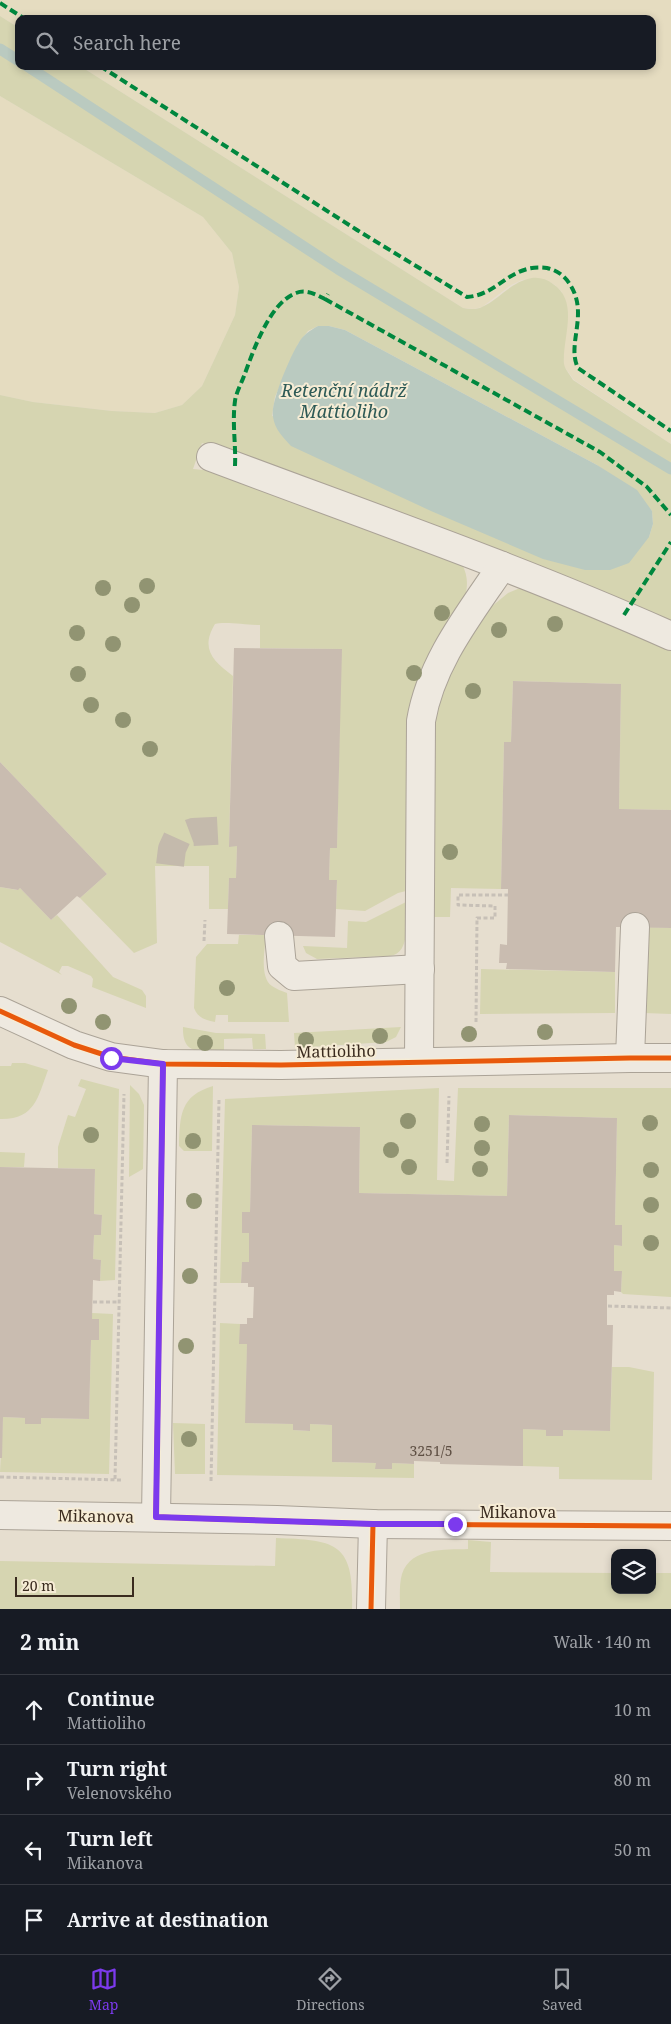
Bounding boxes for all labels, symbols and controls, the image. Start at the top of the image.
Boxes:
search box [15,15,656,70]
icon: search [33,29,61,57]
text: Search here [73,30,181,56]
water label: Retenční nádrž Mattioliho [280,378,409,423]
street label: Mattioliho [296,1039,376,1063]
route start [100,1047,123,1070]
house number: 3251/5 [409,1441,453,1460]
street label: Mikanova [480,1501,556,1523]
street label: Mikanova [58,1504,134,1528]
route end [444,1513,467,1536]
map controls [611,1549,656,1594]
button: layers [611,1549,656,1594]
scale bar [15,1574,134,1597]
text: 20 m [22,1576,55,1595]
text: 2 min [20,1628,79,1656]
text: Walk · 140 m [554,1631,651,1653]
text: Continue [67,1686,155,1712]
icon: ahead [20,1696,48,1724]
text: 10 m [614,1699,651,1721]
text: Mattioliho [67,1712,146,1734]
text: Turn right [67,1756,167,1782]
icon: right [20,1766,48,1794]
text: 80 m [614,1769,651,1791]
text: Velenovského [67,1782,172,1804]
text: Turn left [67,1826,153,1852]
icon: left [20,1836,48,1864]
text: 50 m [614,1839,651,1861]
text: Mikanova [67,1852,143,1874]
icon: arrive [20,1906,48,1934]
text: Arrive at destination [67,1907,269,1933]
tab: Map [89,1965,118,2014]
tab: Directions [296,1965,365,2014]
tab: Saved [542,1965,582,2014]

